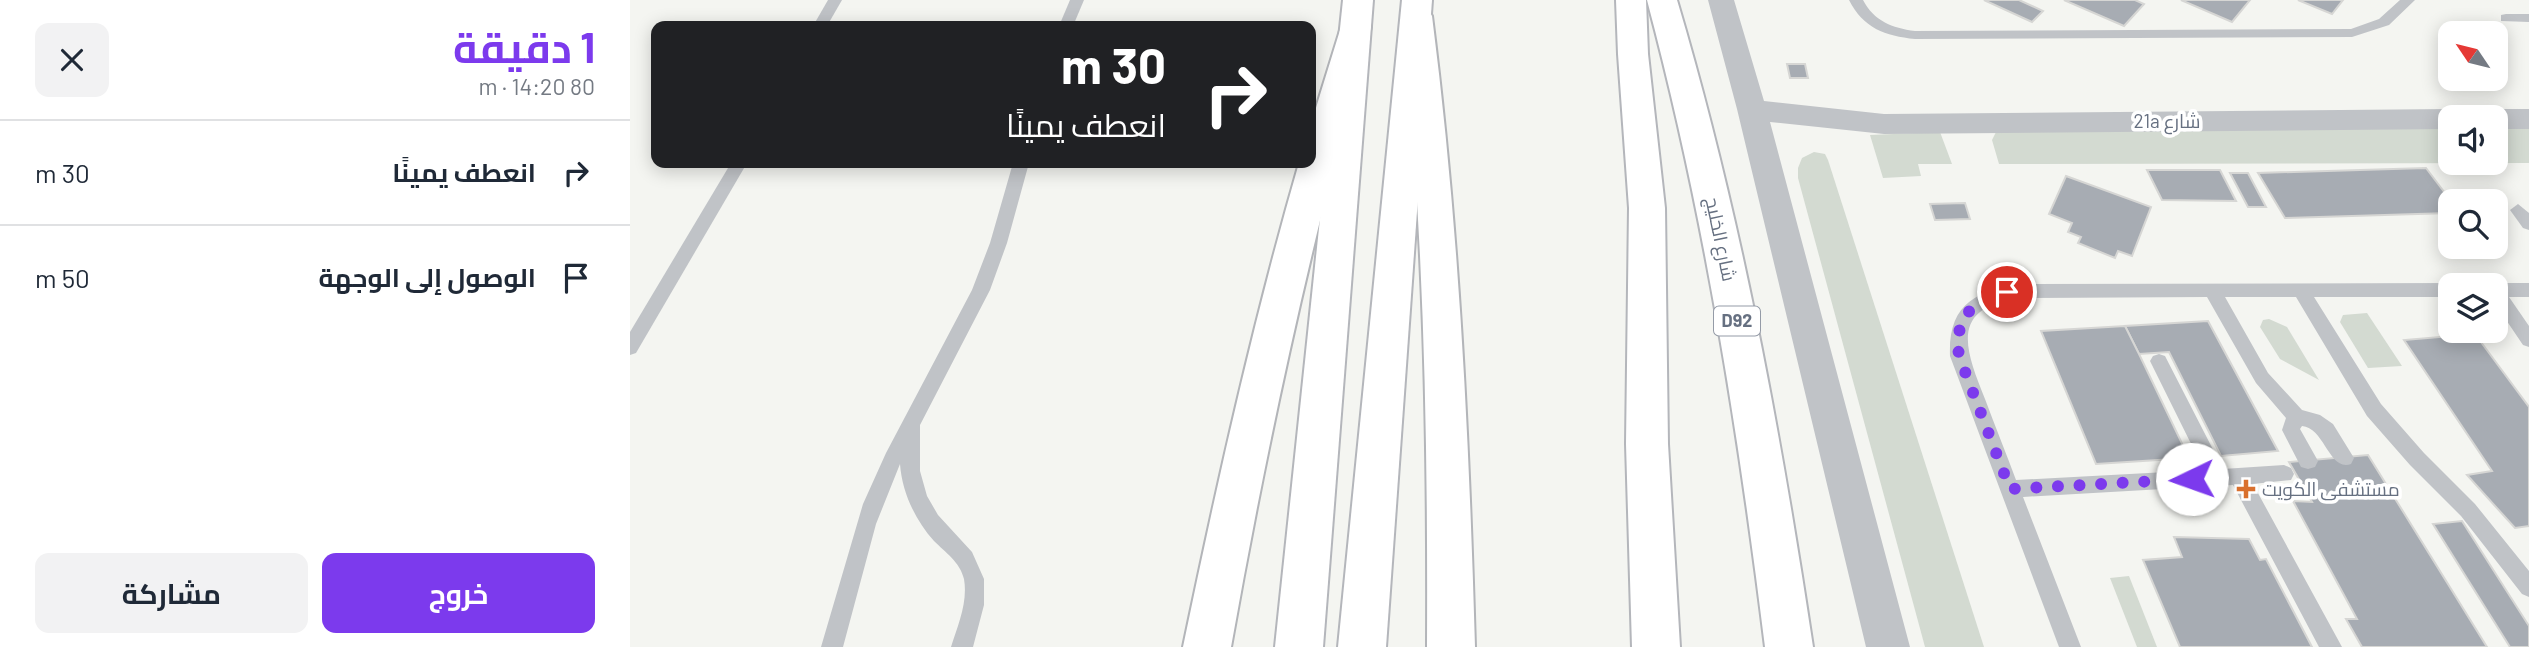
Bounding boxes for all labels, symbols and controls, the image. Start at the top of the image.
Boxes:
text: 1 دقيقة [453,21,595,71]
north arrow [2438,21,2508,91]
map controls [2438,21,2508,343]
button: close [35,23,109,97]
text: 30 m [1061,35,1166,94]
icon: right [1190,49,1281,140]
text: 80 m · 14:20 [479,72,595,100]
text: انعطف يمينًا [1006,105,1166,143]
button: sound [2438,105,2508,175]
street label: 21a شارع [2134,109,2200,135]
icon: right [557,154,595,192]
text: انعطف يمينًا [392,156,536,187]
text: 30 m [35,157,90,188]
button: search [2438,189,2508,259]
street label: شارع الخليج [1698,195,1742,284]
icon: arrive [557,259,595,297]
text: الوصول إلى الوجهة [318,261,536,292]
text: 50 m [35,262,90,293]
pin [1977,262,2037,322]
icon: arrive [1988,273,2026,311]
button: layers [2438,273,2508,343]
road number: D92 [1714,306,1760,335]
position arrow [2155,442,2229,516]
place label: مستشفى الكويت [2262,477,2400,501]
marker: مستشفى الكويت [2236,479,2256,499]
button: مشاركة [35,553,308,633]
button: خروج [322,553,595,633]

